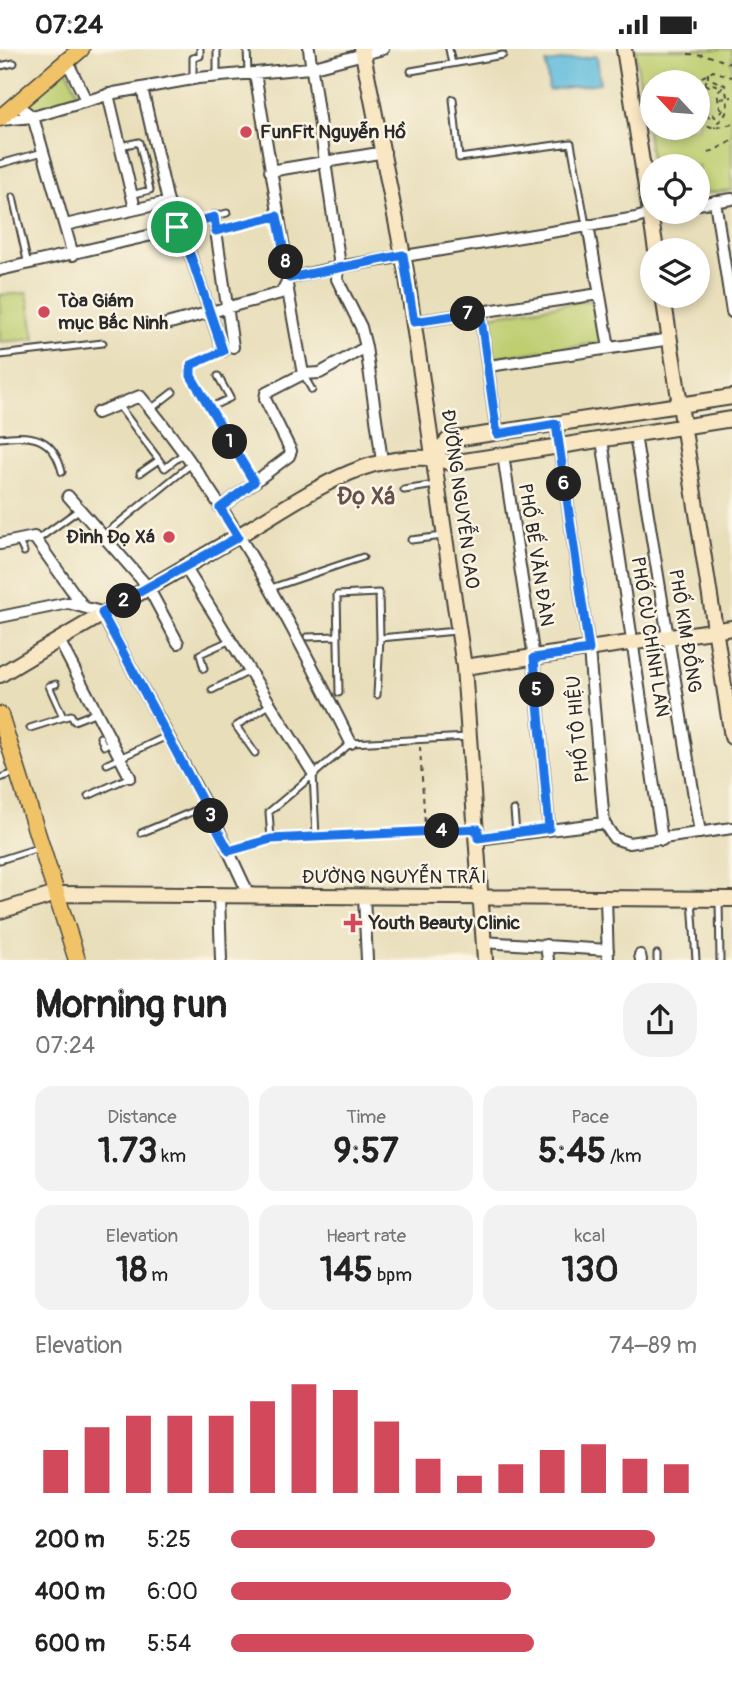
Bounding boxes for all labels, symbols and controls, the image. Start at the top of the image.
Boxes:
text: 07:24 [35,9,103,41]
north arrow [640,70,710,140]
map controls [640,70,710,308]
place label: FunFit Nguyễn Hồ [260,120,406,144]
marker: FunFit Nguyễn Hồ [238,124,254,140]
button: locate [640,154,710,224]
pin [147,197,207,257]
icon: arrive [158,208,196,246]
button: layers [640,238,710,308]
pin: 8 [268,245,304,279]
text: 8 [281,249,290,273]
place label: Tòa Giám mục Bắc Ninh [57,289,168,335]
pin: 7 [450,296,486,331]
text: 7 [462,301,473,325]
marker: Tòa Giám mục Bắc Ninh [36,304,52,320]
street label: ĐƯỜNG NGUYỄN CAO [436,407,486,590]
pin: 1 [212,425,247,459]
text: 1 [226,429,233,453]
pin: 6 [546,467,582,501]
text: 6 [558,471,569,495]
street label: PHỐ BẾ VĂN ĐÀN [513,481,561,628]
district label: Đọ Xá [337,482,395,511]
place label: Đình Đọ Xá [66,525,155,549]
marker: Đình Đọ Xá [161,529,177,545]
street label: PHỐ CÙ CHÍNH LAN [625,555,677,719]
street label: PHỐ KIM ĐỒNG [663,567,709,695]
pin: 2 [106,583,142,619]
text: 2 [118,588,129,612]
pin: 5 [520,673,554,707]
street label: PHỐ TÔ HIỆU [559,674,595,784]
text: 5 [531,677,542,701]
pin: 3 [194,799,228,833]
text: 3 [205,803,216,827]
pin: 4 [424,813,460,849]
text: 4 [436,818,447,842]
street label: ĐƯỜNG NGUYỄN TRÃI [302,863,486,889]
place label: Youth Beauty Clinic [368,911,520,935]
marker: Youth Beauty Clinic [343,913,363,933]
text: Morning run [35,981,227,1029]
button: share [623,983,697,1057]
text: 07:24 [35,1031,95,1060]
text: Distance [107,1105,177,1129]
text: Time [346,1105,386,1129]
text: Pace [571,1105,609,1129]
text: 1.73 [98,1129,157,1173]
text: 9:57 [334,1129,398,1173]
text: 5:45 [538,1129,606,1173]
text: km [157,1144,186,1168]
text: /km [606,1144,642,1168]
text: Elevation [106,1224,178,1248]
text: Heart rate [326,1224,406,1248]
text: kcal [575,1224,605,1248]
text: 18 [116,1248,147,1292]
text: 145 [320,1248,373,1292]
text: 130 [561,1248,619,1292]
text: m [147,1263,168,1287]
text: bpm [373,1263,412,1287]
text: Elevation [35,1331,123,1360]
text: 74–89 m [609,1331,697,1360]
text: 200 m [35,1525,105,1554]
text: 5:25 [147,1525,191,1554]
text: 400 m [35,1577,105,1606]
text: 6:00 [147,1577,198,1606]
text: 600 m [35,1629,105,1658]
text: 5:54 [147,1629,191,1658]

